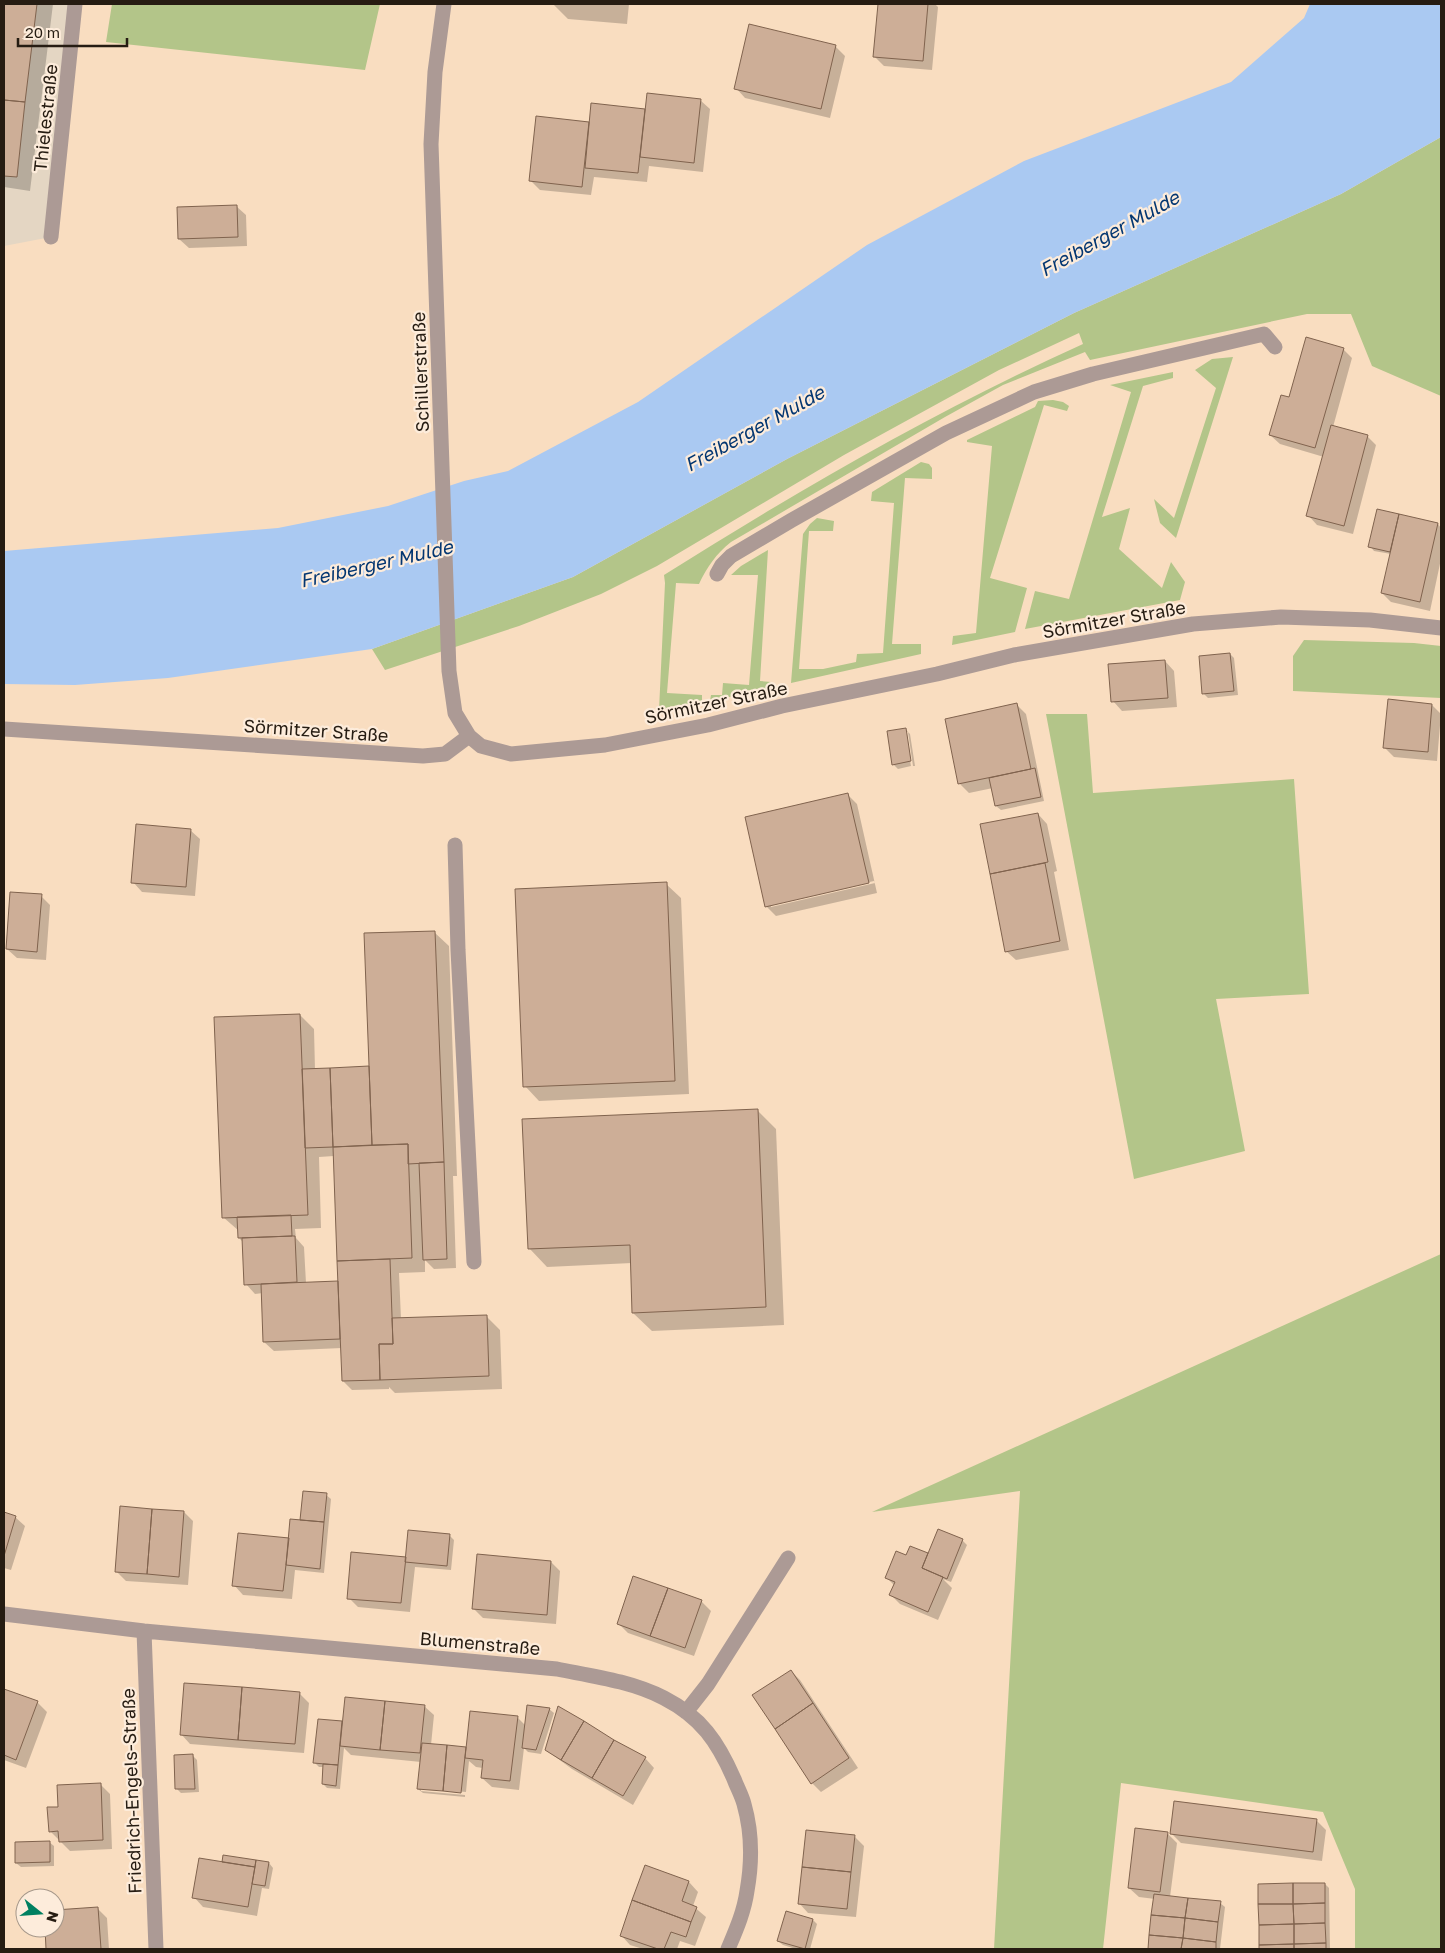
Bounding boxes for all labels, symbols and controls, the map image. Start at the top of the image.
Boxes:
scale bar [18,15,126,47]
text: 20 m [25,23,60,41]
street label: Thielestraße [28,63,62,173]
water label: Freiberger Mulde [1035,184,1184,281]
street label: Schillerstraße [407,311,433,433]
water label: Freiberger Mulde [680,379,829,476]
water label: Freiberger Mulde [297,534,456,592]
street label: Sörmitzer Straße [1041,596,1187,642]
street label: Sörmitzer Straße [643,676,789,728]
street label: Sörmitzer Straße [243,714,389,746]
street label: Blumenstraße [419,1627,541,1659]
street label: Friedrich-Engels-Straße [116,1688,146,1894]
north arrow [15,1888,65,1938]
text: N [43,1909,63,1925]

